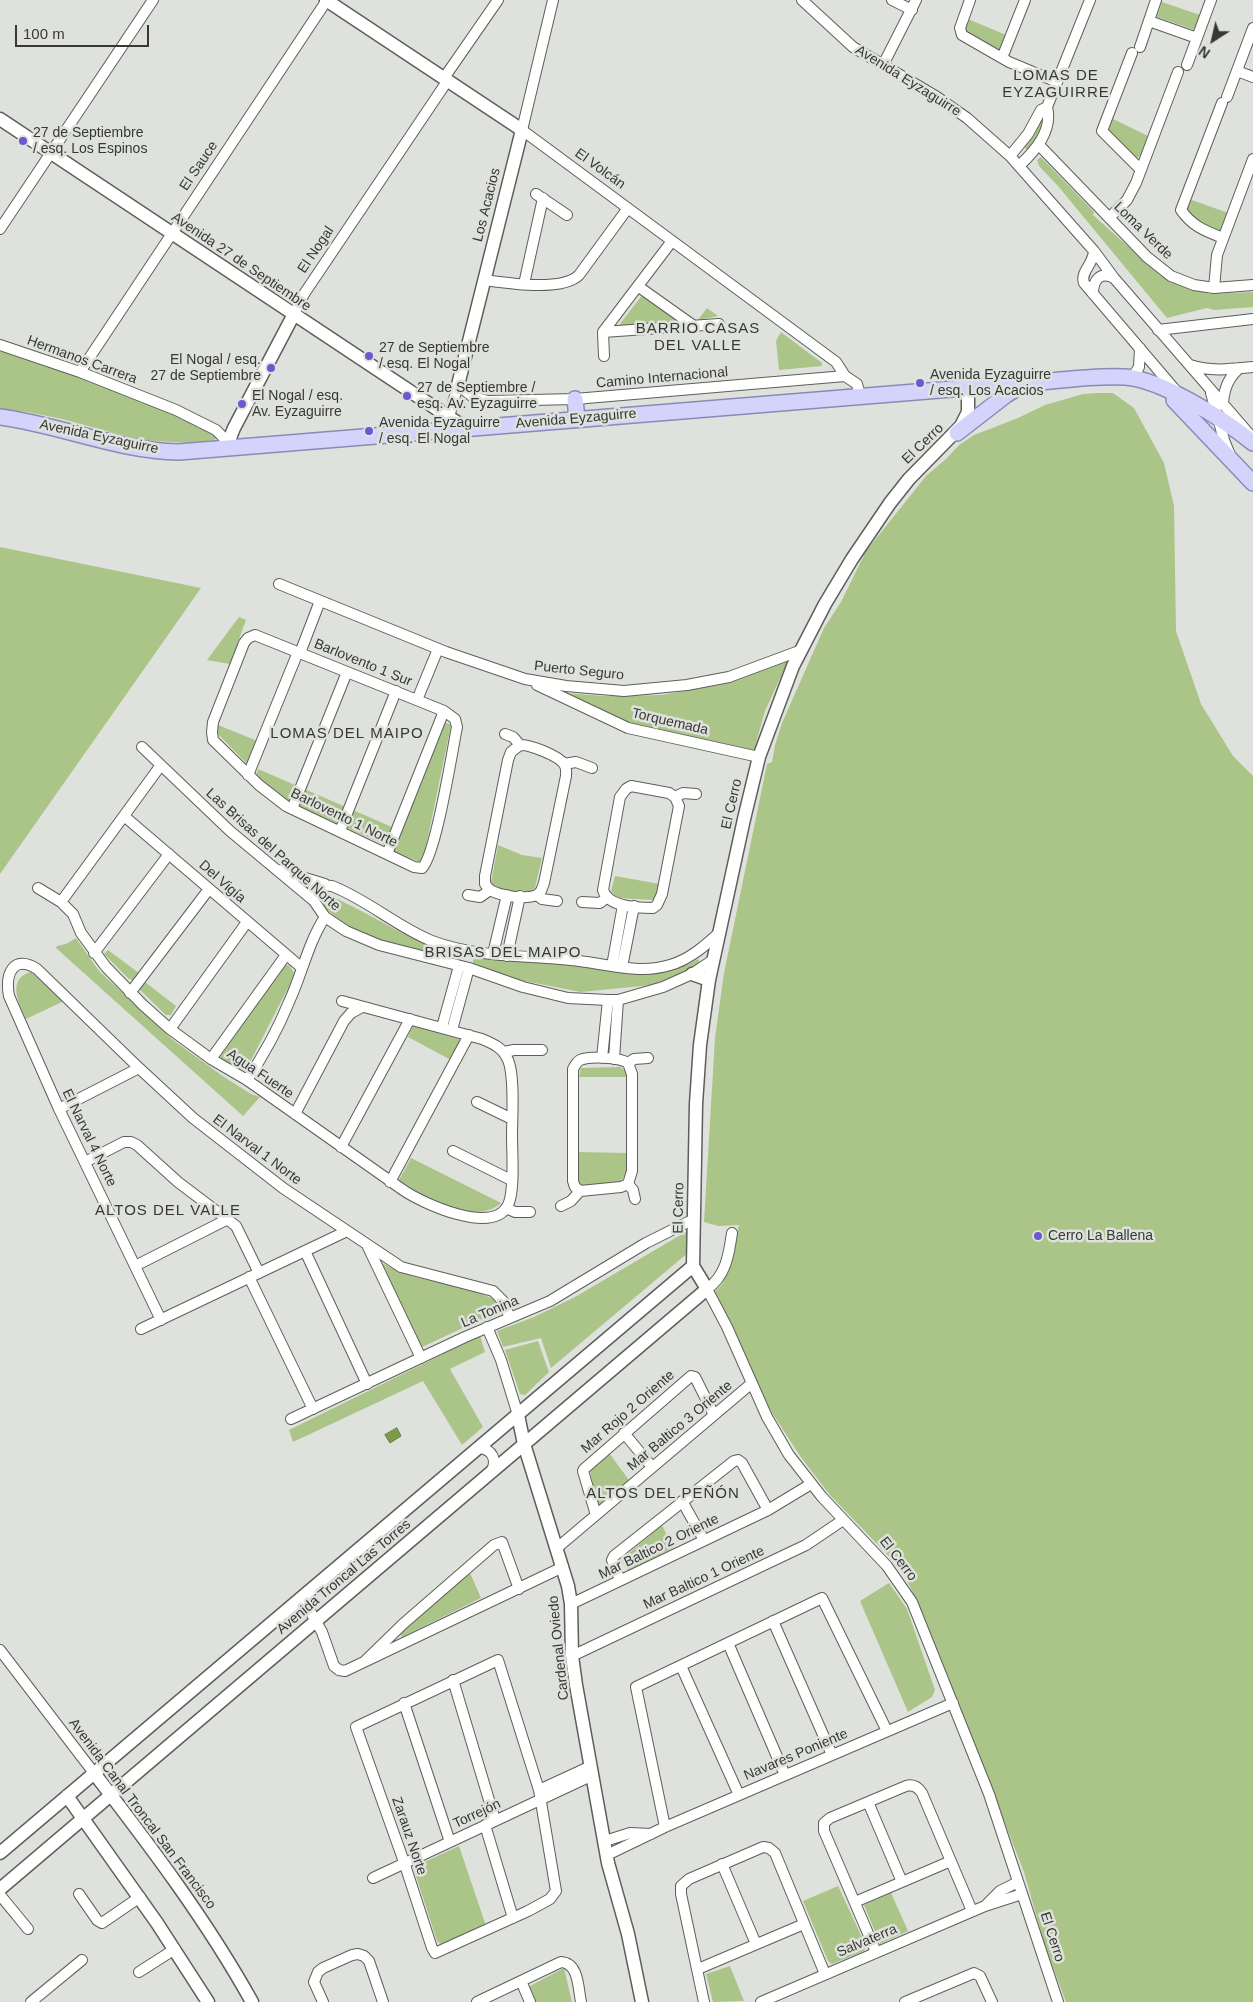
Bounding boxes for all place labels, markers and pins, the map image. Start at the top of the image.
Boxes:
place label: 27 de Septiembre / esq. Los Espinos [33,125,147,158]
marker: 27 de Septiembre / esq. Los Espinos [17,135,29,147]
place label: 27 de Septiembre / esq. El Nogal [379,340,490,372]
marker: 27 de Septiembre / esq. El Nogal [363,350,375,362]
place label: El Nogal / esq. 27 de Septiembre [150,352,261,384]
marker: El Nogal / esq. 27 de Septiembre [265,362,277,374]
place label: Avenida Eyzaguirre / esq. Los Acacios [930,367,1051,400]
marker: Avenida Eyzaguirre / esq. Los Acacios [914,377,926,389]
place label: 27 de Septiembre / esq. Av. Eyzaguirre [417,380,537,412]
place label: El Nogal / esq. Av. Eyzaguirre [252,388,343,421]
marker: 27 de Septiembre / esq. Av. Eyzaguirre [401,390,413,402]
marker: El Nogal / esq. Av. Eyzaguirre [236,398,248,410]
place label: Avenida Eyzaguirre / esq. El Nogal [379,415,500,448]
marker: Avenida Eyzaguirre / esq. El Nogal [363,425,375,437]
place label: Cerro La Ballena [1048,1228,1153,1244]
marker: Cerro La Ballena [1032,1230,1044,1242]

